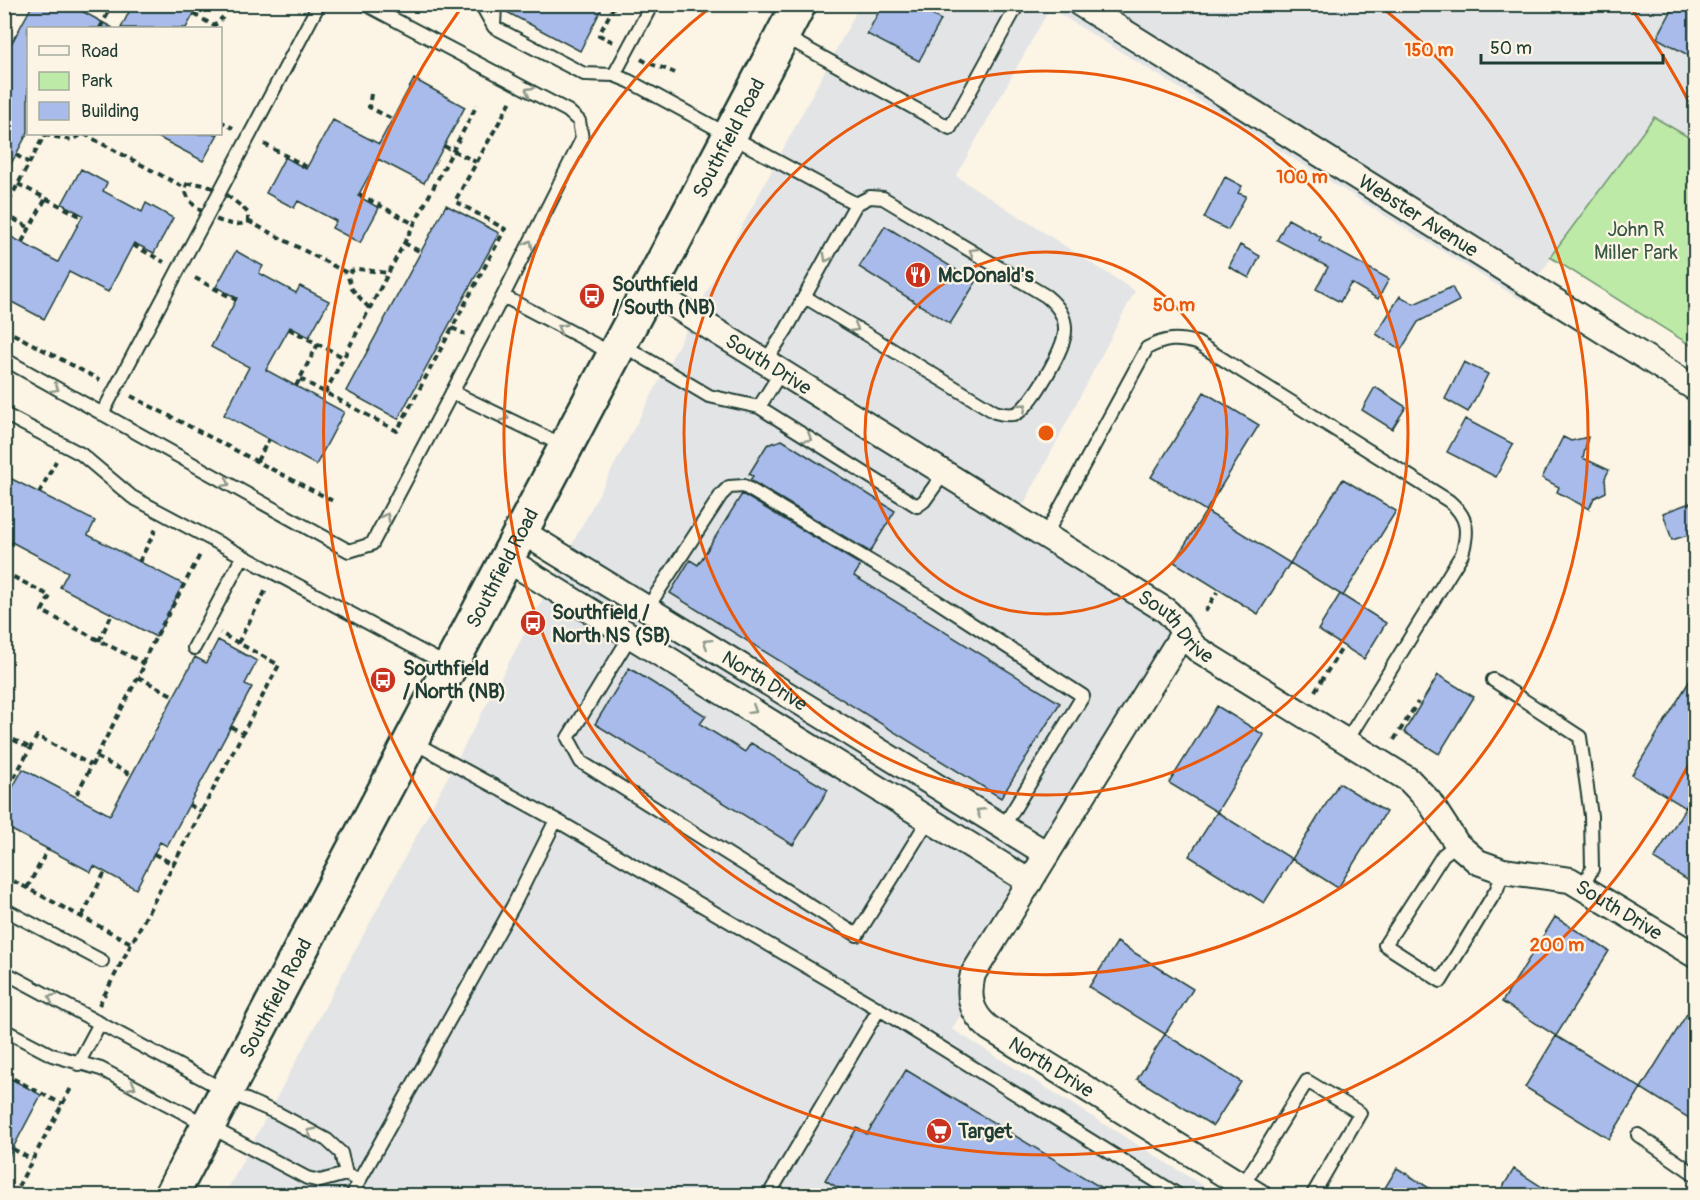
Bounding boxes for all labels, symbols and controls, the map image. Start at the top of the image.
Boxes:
legend [27,27,222,135]
scale bar [1481,27,1662,65]
text: 50 m [1490,37,1532,60]
text: 150 m [1405,39,1454,62]
text: Road [81,40,118,63]
text: Park [81,70,113,93]
street label: Southfield Road [687,74,771,202]
one-way arrow [524,87,535,98]
text: Building [81,100,139,123]
text: 100 m [1276,166,1328,189]
street label: Webster Avenue [1354,169,1483,263]
park label: John R Miller Park [1594,217,1679,265]
one-way arrow [522,240,533,251]
one-way arrow [969,247,979,259]
one-way arrow [823,252,834,262]
restaurant icon: McDonald's [903,260,933,290]
place label: McDonald's [938,263,1034,288]
place label: Southfield / South (NB) [612,272,716,320]
bus stop icon: Southfield / South (NB) [577,281,607,311]
text: 50 m [1153,294,1195,317]
one-way arrow [849,320,859,332]
one-way arrow [556,324,567,336]
street label: South Drive [721,328,816,401]
one-way arrow [49,381,60,392]
one-way arrow [1016,403,1026,414]
one-way arrow [498,409,509,421]
centre of rings [1036,423,1056,443]
one-way arrow [802,430,812,442]
one-way arrow [220,476,230,487]
street label: Southfield Road [461,504,544,632]
one-way arrow [379,513,390,524]
street label: South Drive [1133,584,1218,669]
place label: Southfield / North NS (SB) [552,600,671,648]
bus stop icon: Southfield / North NS (SB) [518,608,548,638]
one-way arrow [703,639,713,651]
street label: North Drive [717,645,812,717]
place label: Southfield / North (NB) [403,656,506,704]
bus stop icon: Southfield / North (NB) [368,665,398,695]
one-way arrow [747,703,757,715]
one-way arrow [976,808,986,820]
street label: South Drive [1571,874,1667,946]
street label: Southfield Road [234,934,318,1062]
text: 200 m [1530,934,1584,957]
one-way arrow [48,994,58,1005]
street label: North Drive [1004,1031,1099,1103]
one-way arrow [126,1078,137,1090]
supermarket icon: Target [924,1116,954,1146]
place label: Target [957,1119,1013,1144]
one-way arrow [307,1128,317,1139]

